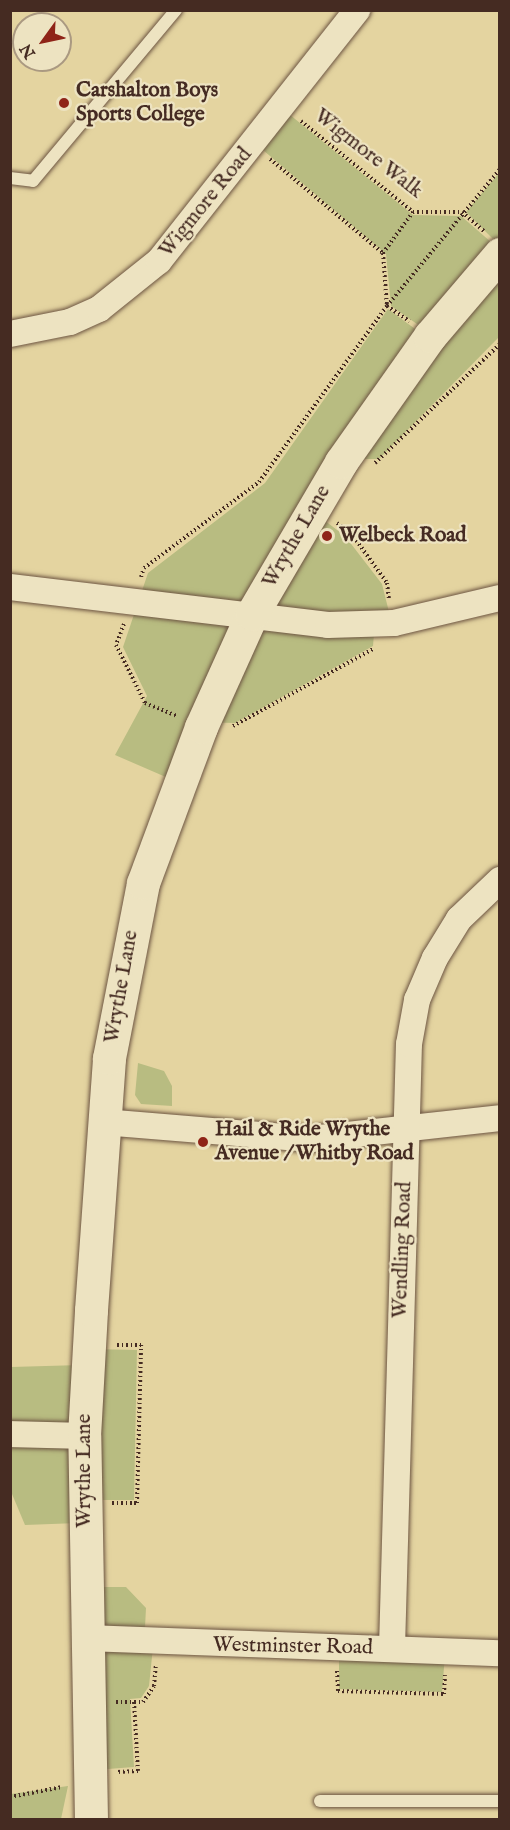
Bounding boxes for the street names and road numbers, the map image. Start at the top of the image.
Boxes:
street label: Wigmore Walk [309,104,427,204]
street label: Wigmore Road [154,143,258,263]
street label: Wrythe Lane [258,481,336,593]
street label: Wrythe Lane [100,929,144,1045]
street label: Wendling Road [388,1181,418,1319]
street label: Wrythe Lane [72,1414,98,1528]
street label: Westminster Road [213,1633,373,1661]

